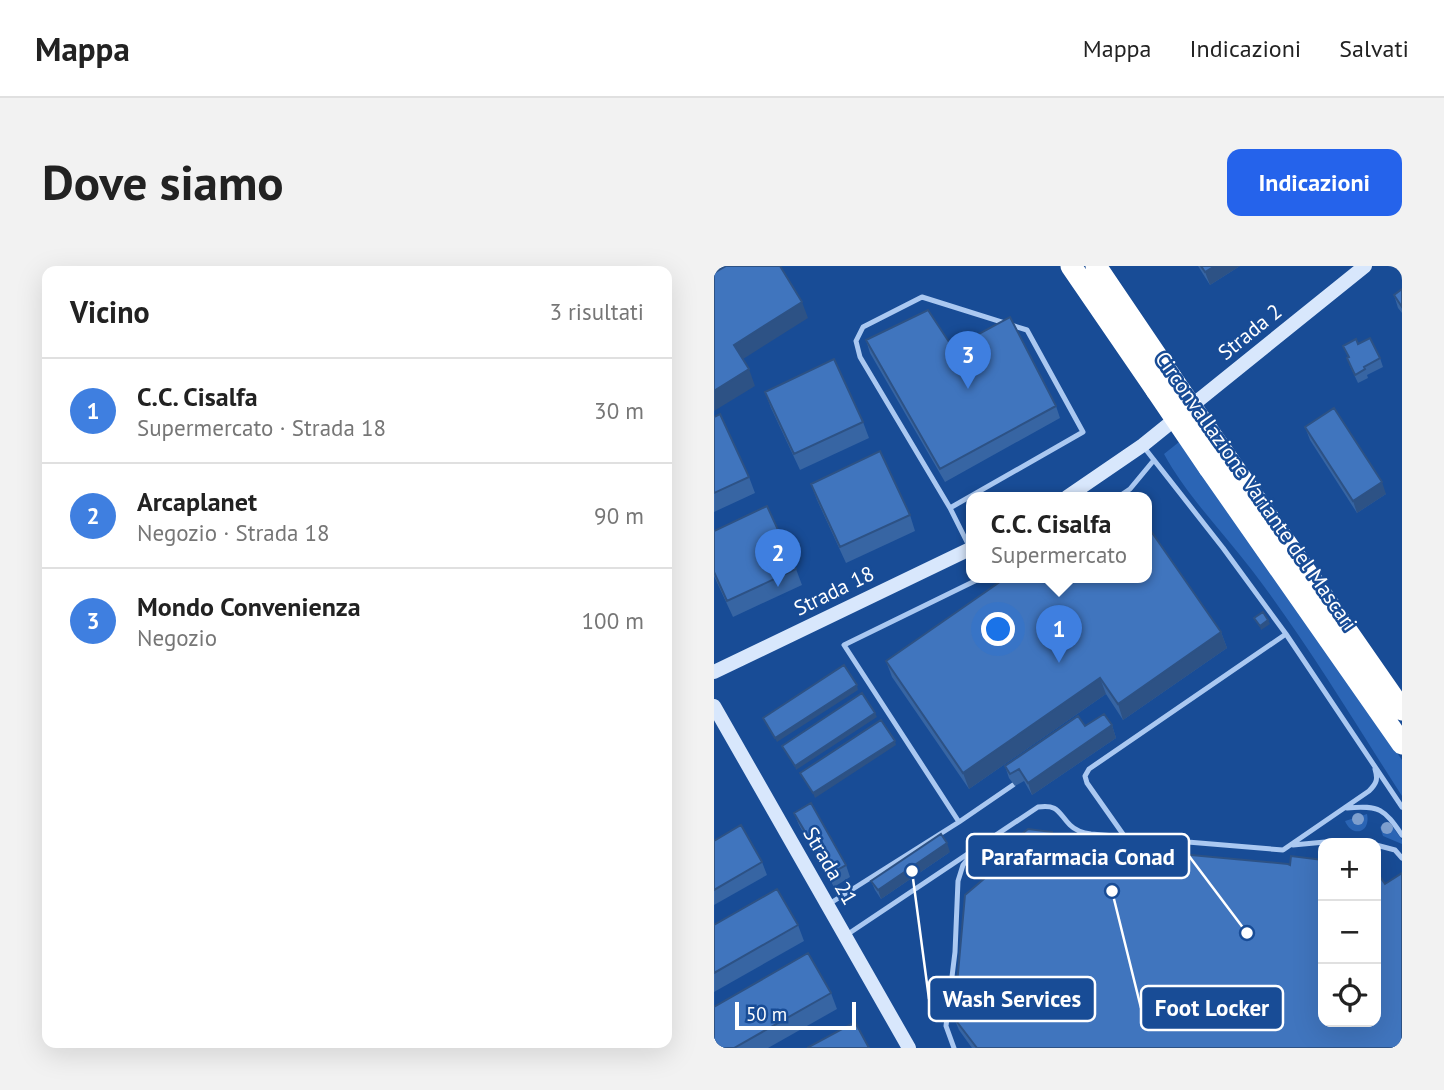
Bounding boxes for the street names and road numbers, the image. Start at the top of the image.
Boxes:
street label: Strada 2 [1212,298,1287,366]
street label: Circonvallazione Variante del Mascari [1149,346,1363,635]
street label: Strada 18 [789,560,878,622]
street label: Strada 21 [797,822,864,910]

